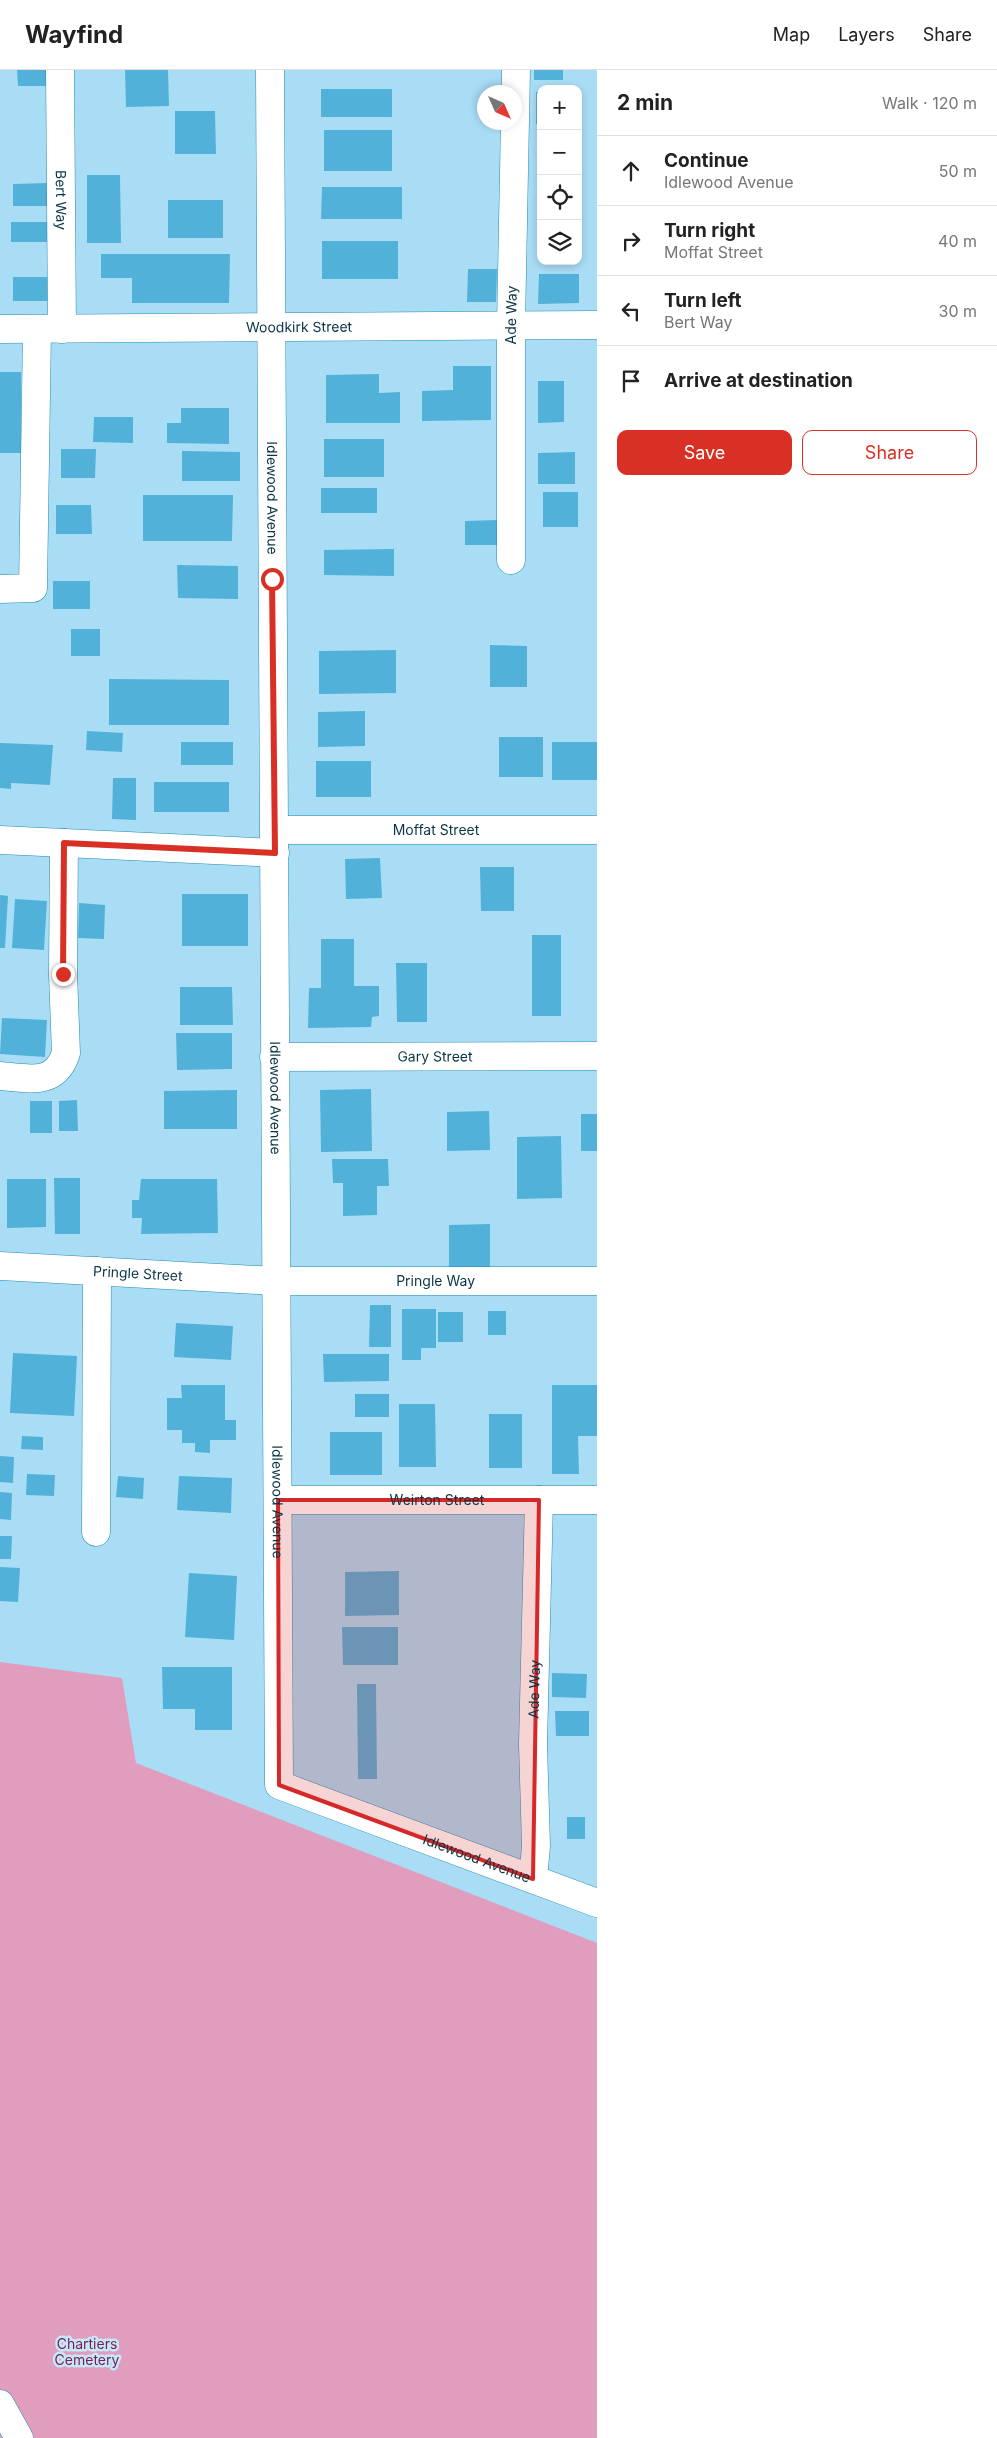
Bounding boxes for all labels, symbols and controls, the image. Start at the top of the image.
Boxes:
text: Wayfind [25,20,123,49]
text: Map [773,24,810,45]
text: Layers [838,24,895,45]
text: Share [923,24,972,45]
north arrow [477,85,522,130]
map controls [537,85,582,265]
button: + [537,85,582,130]
text: 2 min [617,90,673,115]
text: Walk · 120 m [882,93,977,113]
button: − [537,130,582,175]
text: Continue [664,149,749,172]
icon: ahead [617,157,645,185]
text: 50 m [939,161,977,181]
street label: Bert Way [53,170,70,230]
text: Idlewood Avenue [664,172,794,192]
button: locate [537,175,582,220]
text: Turn right [664,219,755,242]
button: layers [537,220,582,265]
icon: right [617,227,645,255]
text: 40 m [938,231,977,251]
text: Moffat Street [664,242,763,262]
street label: Ade Way [502,285,520,344]
text: Turn left [664,289,742,312]
icon: left [617,297,645,325]
text: 30 m [939,301,977,321]
text: Bert Way [664,312,733,332]
street label: Woodkirk Street [246,318,353,335]
icon: arrive [617,367,645,395]
text: Arrive at destination [664,369,853,392]
button: Save [617,430,792,475]
button: Share [802,430,977,475]
street label: Idlewood Avenue [264,441,282,555]
route start [261,568,284,591]
street label: Moffat Street [393,821,480,838]
route end [52,963,75,986]
street label: Idlewood Avenue [267,1041,285,1155]
street label: Gary Street [397,1047,473,1065]
street label: Pringle Street [93,1262,184,1284]
street label: Pringle Way [396,1272,475,1289]
street label: Idlewood Avenue [269,1445,287,1559]
street label: Weirton Street [390,1491,485,1508]
street label: Ade Way [525,1659,543,1719]
street label: Idlewood Avenue [421,1830,533,1886]
park label: Chartiers Cemetery [55,2335,120,2368]

